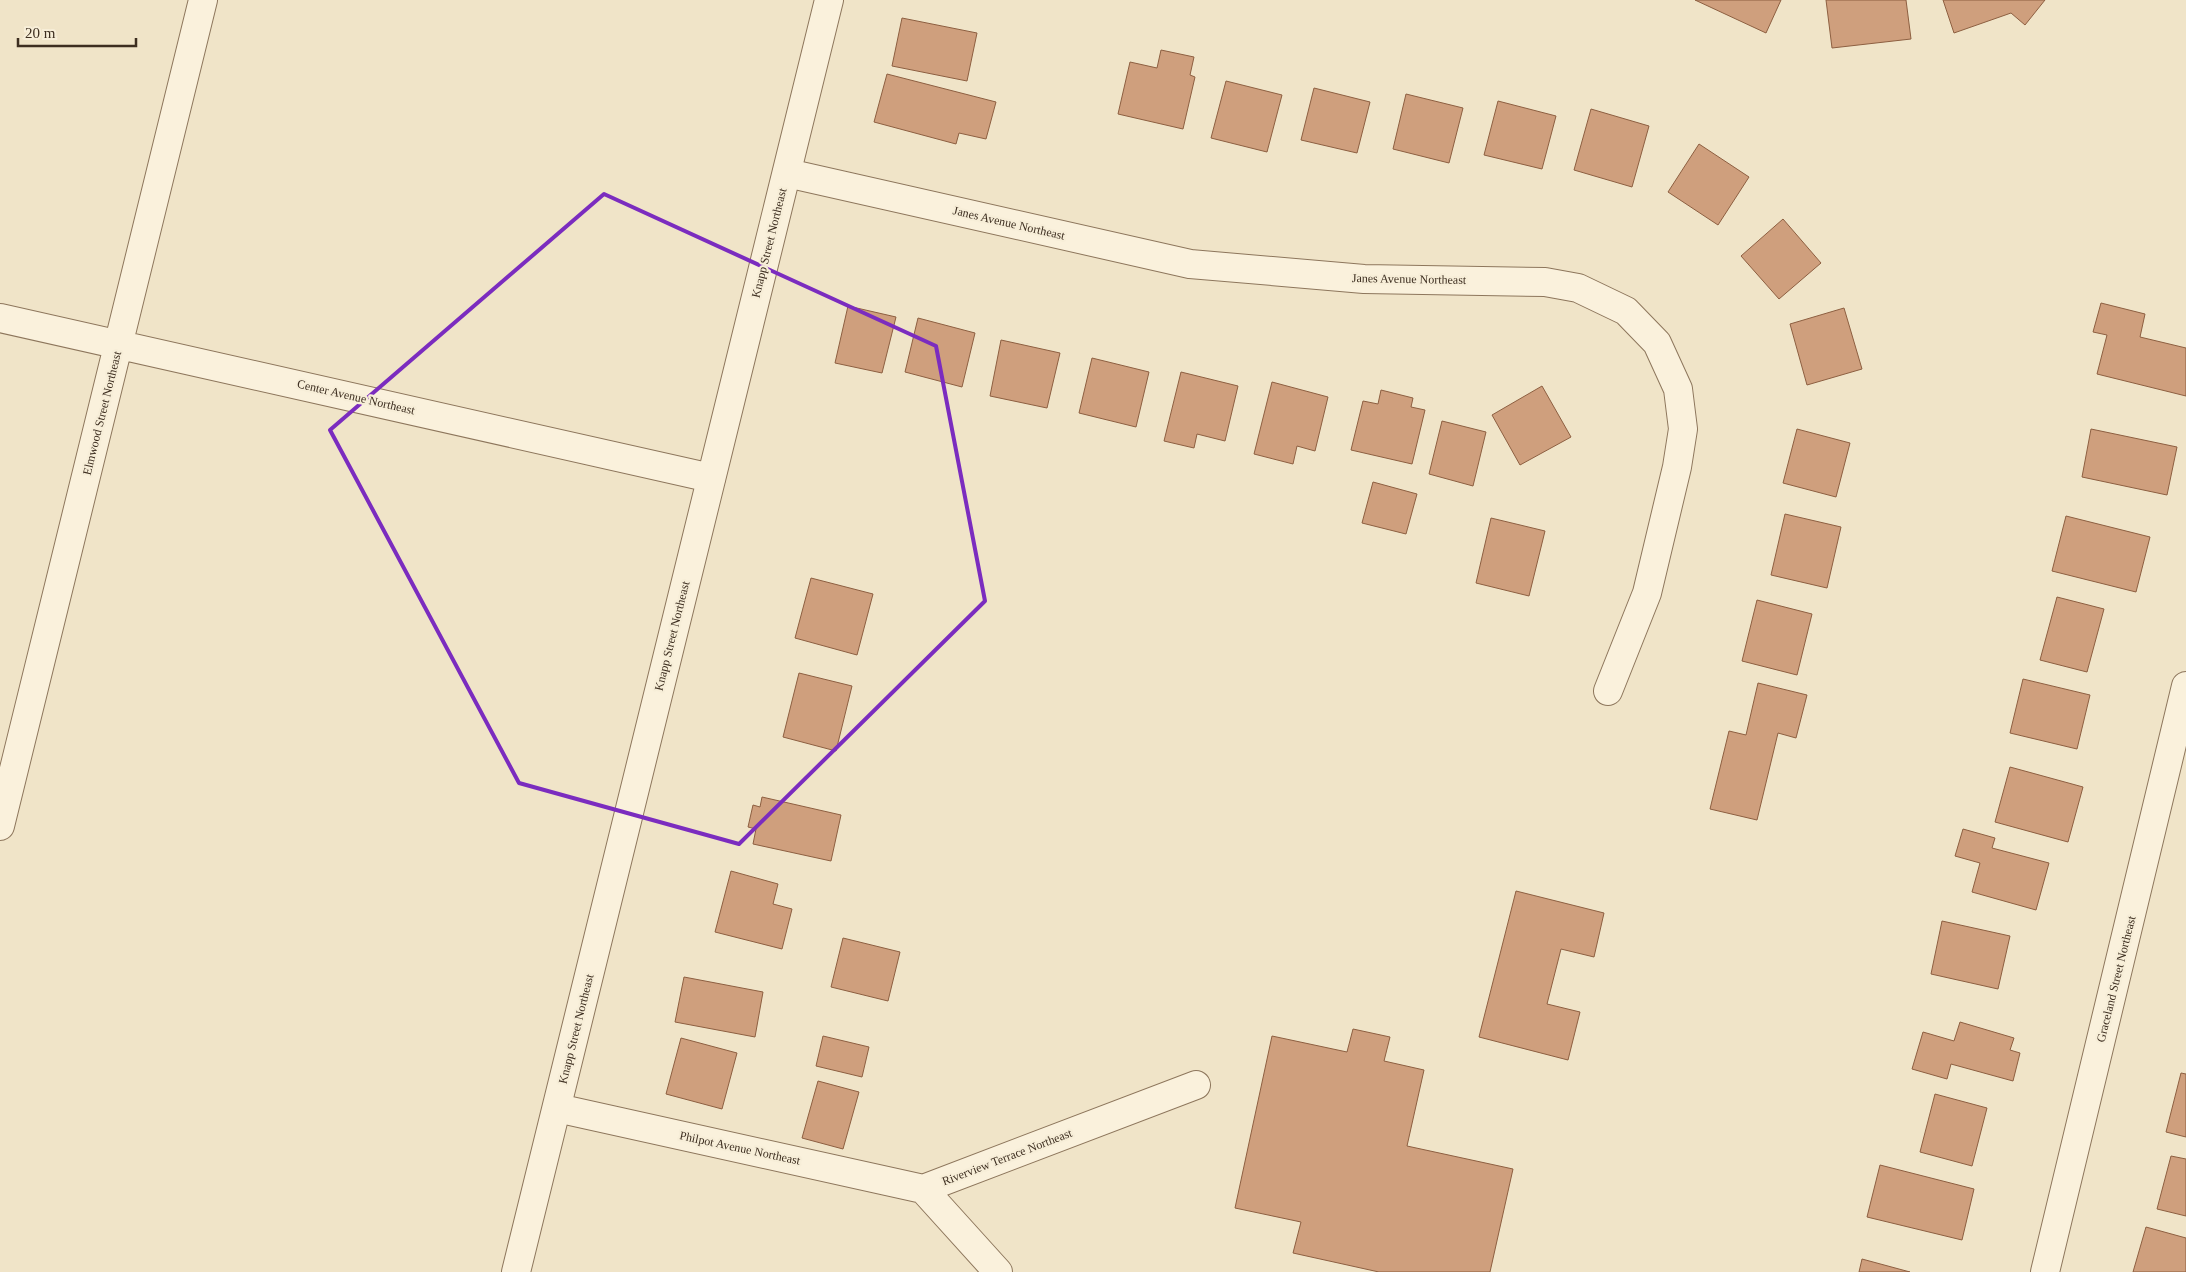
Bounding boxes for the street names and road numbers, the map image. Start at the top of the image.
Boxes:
street label: Knapp Street Northeast [749,186,790,299]
street label: Janes Avenue Northeast [952,203,1067,243]
street label: Janes Avenue Northeast [1352,271,1467,287]
street label: Elmwood Street Northeast [80,349,124,476]
street label: Center Avenue Northeast [296,377,417,418]
street label: Knapp Street Northeast [652,579,693,692]
street label: Graceland Street Northeast [2093,914,2139,1044]
street label: Knapp Street Northeast [556,972,597,1085]
street label: Riverview Terrace Northeast [940,1125,1075,1188]
street label: Philpot Avenue Northeast [678,1128,802,1168]

